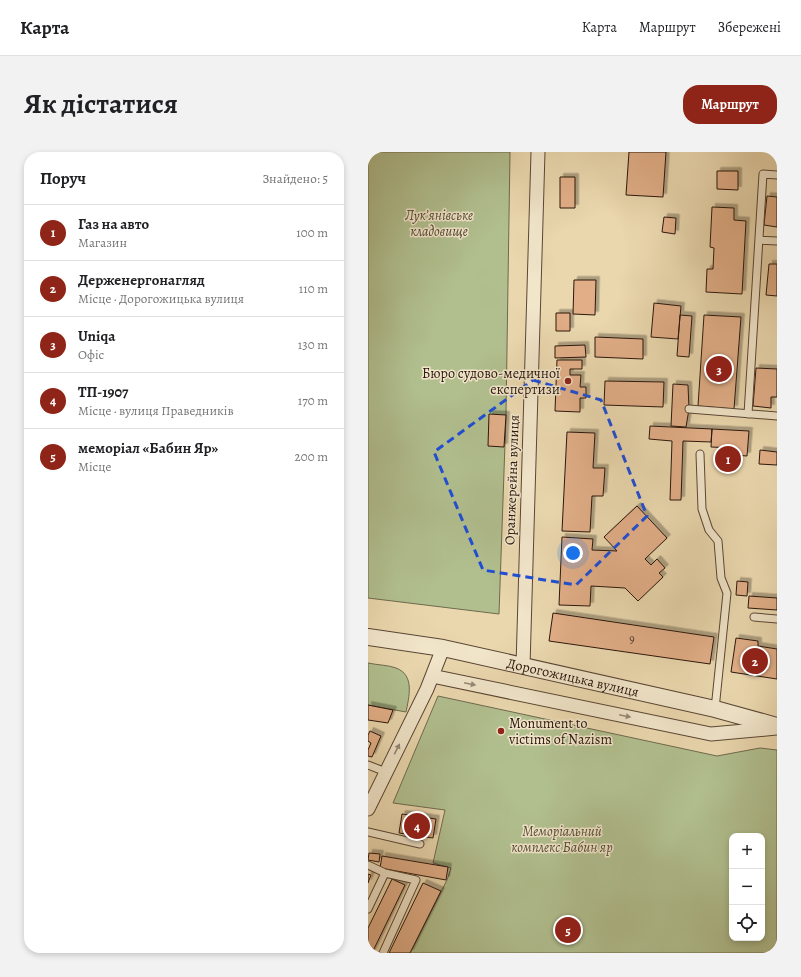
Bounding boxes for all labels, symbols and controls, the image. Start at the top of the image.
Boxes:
text: Карта [20,15,69,41]
text: Карта [582,18,617,37]
text: Маршрут [639,18,696,37]
text: Збережені [718,18,781,37]
text: Як дістатися [24,85,178,123]
button: Маршрут [683,85,777,124]
text: Поруч [40,167,86,190]
text: Знайдено: 5 [262,170,328,187]
park label: Лукʼянівське кладовище [404,206,473,241]
text: Газ на авто [78,214,149,234]
text: 1 [51,224,55,241]
text: 100 m [296,224,328,241]
text: Магазин [78,234,127,251]
text: Держенергонагляд [78,270,205,290]
text: 2 [50,280,56,297]
text: 110 m [299,280,328,297]
text: Місце · Дорогожицька вулиця [78,290,244,307]
text: Uniqa [78,326,115,346]
text: 3 [50,336,56,353]
text: 130 m [298,336,328,353]
text: Офіс [78,346,104,363]
pin: 3 [706,354,732,384]
place label: Бюро судово-медичної експертизи [422,364,560,399]
marker: Бюро судово-медичної експертизи [563,376,573,386]
text: ТП-1907 [78,382,129,402]
text: 4 [50,392,56,409]
text: 170 m [298,392,328,409]
text: Місце · вулиця Праведників [78,402,234,419]
street label: Оранжерейна вулиця [500,414,524,545]
text: меморіал «Бабин Яр» [78,438,218,458]
pin: 1 [715,444,741,474]
text: 5 [50,448,56,465]
text: 200 m [295,448,328,465]
text: Місце [78,458,111,475]
your location [563,543,583,563]
house number: 9 [629,631,635,647]
pin: 2 [742,646,768,676]
street label: Дорогожицька вулиця [505,653,641,701]
one-way arrow [464,682,476,688]
place label: Monument to victims of Nazism [508,714,612,749]
one-way arrow [618,714,631,720]
marker: Monument to victims of Nazism [496,726,506,736]
one-way arrow [394,743,400,755]
pin: 4 [404,811,430,841]
park label: Меморіальний комплекс Бабин яр [511,822,613,857]
map controls [729,833,765,941]
button: + [729,833,765,869]
button: − [729,869,765,905]
button: locate [729,905,765,941]
pin: 5 [555,915,581,945]

